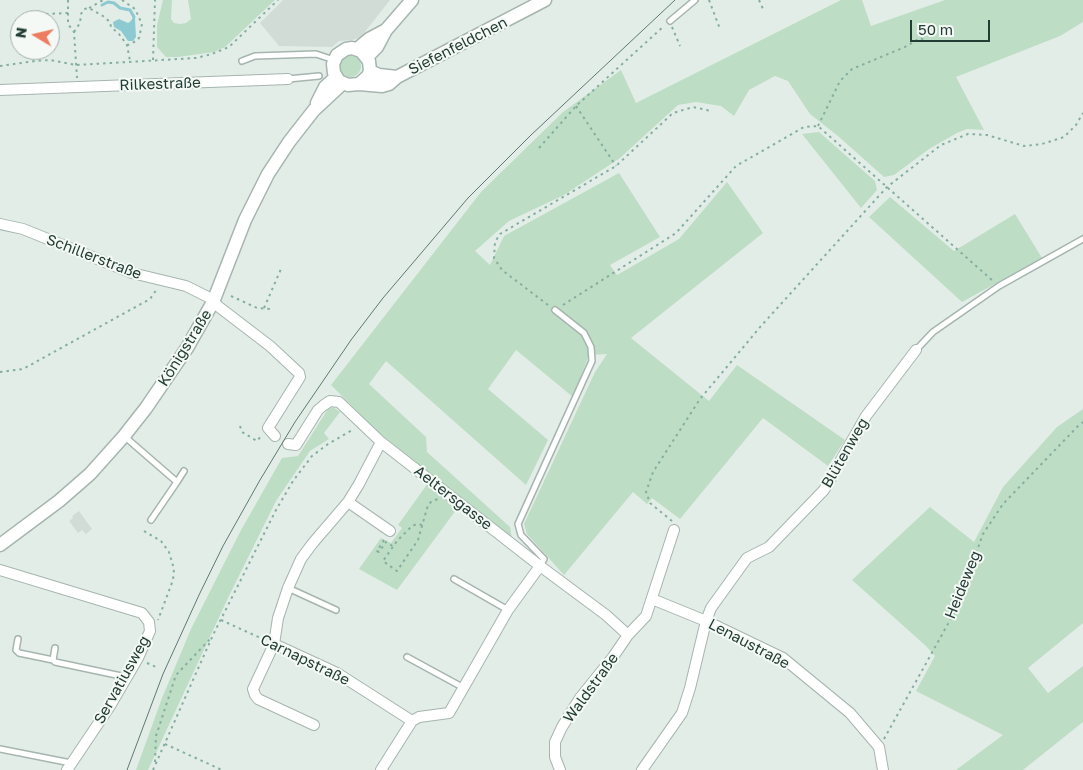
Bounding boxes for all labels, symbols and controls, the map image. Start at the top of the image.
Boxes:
north arrow [10,10,60,60]
scale bar [913,10,993,42]
street label: Siefenfeldchen [406,13,510,79]
text: 50 m [918,20,953,38]
text: N [11,26,30,39]
street label: Rilkestraße [119,74,201,94]
street label: Schillerstraße [44,231,144,283]
street label: Königstraße [154,306,216,390]
street label: Blütenweg [818,415,872,491]
street label: Aeltersgasse [410,462,496,534]
street label: Heideweg [941,548,985,622]
street label: Lenaustraße [705,615,793,673]
street label: Carnapstraße [257,631,353,689]
street label: Servatiusweg [90,633,154,727]
street label: Waldstraße [560,650,622,726]

